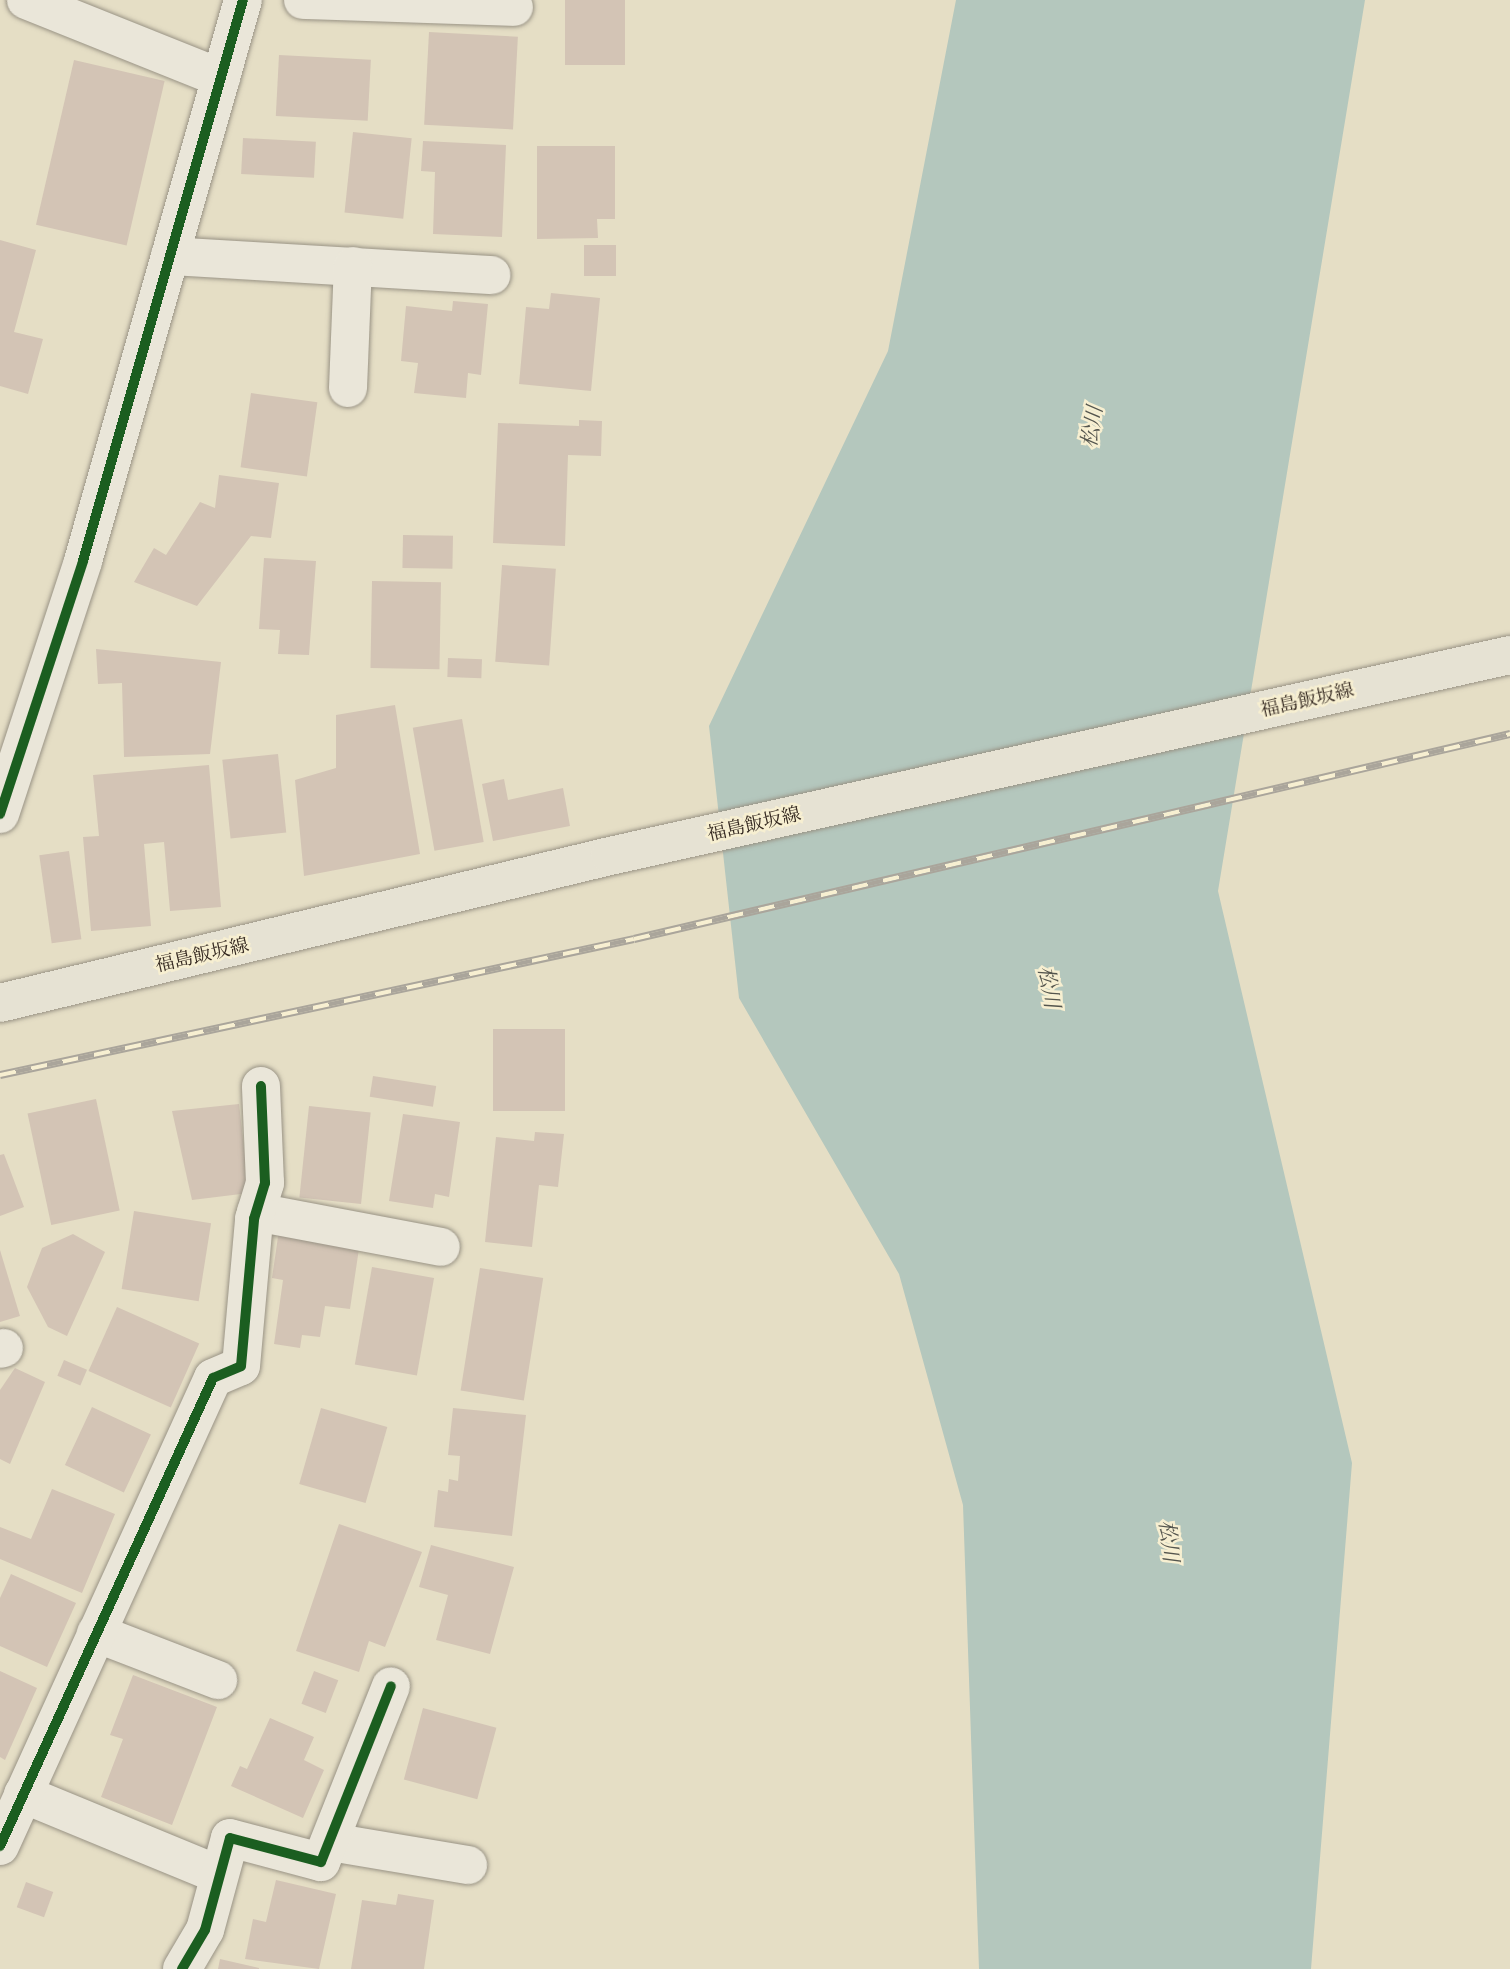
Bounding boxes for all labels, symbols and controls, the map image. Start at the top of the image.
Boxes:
water label: 松川 [1076,404,1108,450]
street label: 福島飯坂線 [1258,678,1356,722]
street label: 福島飯坂線 [705,802,803,846]
street label: 福島飯坂線 [153,933,251,977]
water label: 松川 [1033,964,1065,1010]
water label: 松川 [1154,1519,1184,1563]

